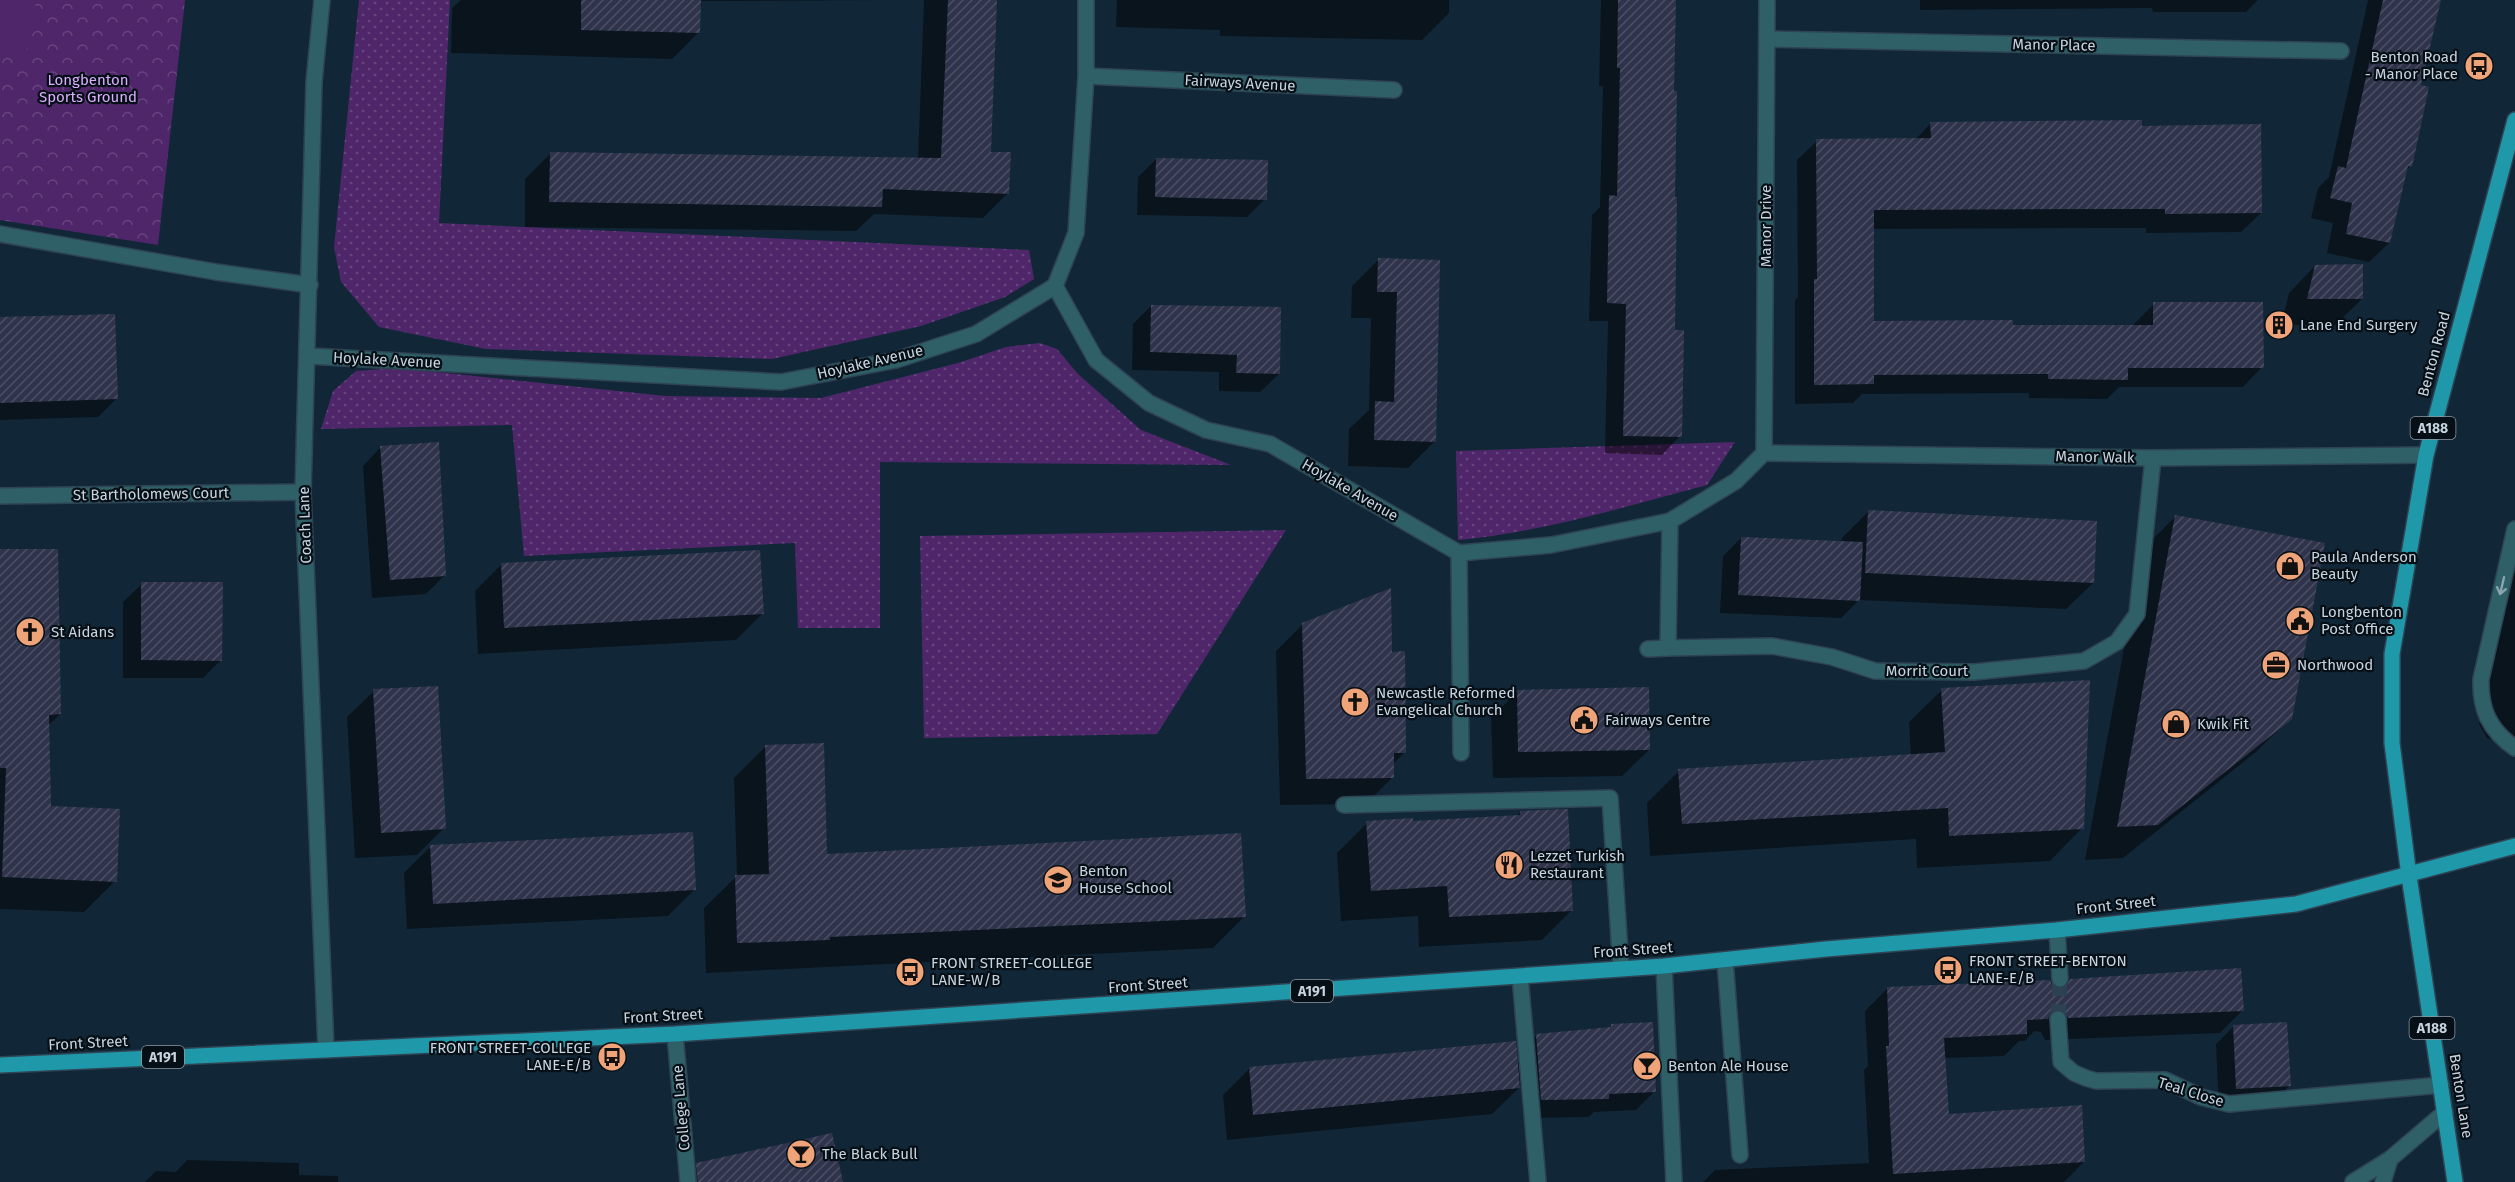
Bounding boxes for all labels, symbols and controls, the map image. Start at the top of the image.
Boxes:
street label: Manor Place [2012,35,2096,55]
place label: Benton Road - Manor Place [2365,48,2458,83]
bus stop icon: Benton Road - Manor Place [2463,50,2495,82]
park label: Longbenton Sports Ground [39,71,137,106]
street label: Fairways Avenue [1184,71,1296,95]
street label: Manor Drive [1757,185,1775,267]
building icon: Lane End Surgery [2263,309,2295,341]
street label: Benton Road [2414,309,2454,399]
place label: Lane End Surgery [2300,316,2418,334]
street label: Hoylake Avenue [815,341,925,383]
street label: Hoylake Avenue [332,348,442,372]
road number: A188 [2410,417,2456,439]
street label: Manor Walk [2055,447,2135,467]
street label: Hoylake Avenue [1299,455,1401,525]
street label: St Bartholomews Court [73,484,230,504]
street label: Coach Lane [295,486,315,564]
place label: Paula Anderson Beauty [2311,548,2417,583]
shop icon: Paula Anderson Beauty [2274,550,2306,582]
one-way arrow [2496,576,2507,595]
place label: Longbenton Post Office [2321,603,2402,638]
public building icon: Longbenton Post Office [2284,605,2316,637]
church icon: St Aidans [14,616,46,648]
place label: St Aidans [51,623,114,641]
office icon: Northwood [2260,649,2292,681]
place label: Northwood [2297,656,2373,674]
street label: Morrit Court [1886,662,1969,680]
place label: Newcastle Reformed Evangelical Church [1376,684,1515,719]
church icon: Newcastle Reformed Evangelical Church [1339,686,1371,718]
public building icon: Fairways Centre [1568,704,1600,736]
shop icon: Kwik Fit [2160,708,2192,740]
place label: Fairways Centre [1605,711,1710,729]
place label: Kwik Fit [2197,715,2249,733]
place label: Lezzet Turkish Restaurant [1530,847,1625,882]
restaurant icon: Lezzet Turkish Restaurant [1493,849,1525,881]
place label: Benton House School [1079,862,1173,897]
school or university icon: Benton House School [1042,864,1074,896]
street label: Front Street [2075,892,2157,918]
street label: Front Street [1593,938,1674,962]
place label: FRONT STREET-BENTON LANE-E/B [1969,952,2127,987]
place label: FRONT STREET-COLLEGE LANE-W/B [931,954,1092,989]
bus stop icon: FRONT STREET-BENTON LANE-E/B [1932,954,1964,986]
bus stop icon: FRONT STREET-COLLEGE LANE-W/B [894,956,926,988]
street label: Front Street [1108,973,1189,997]
road number: A191 [1291,980,1333,1002]
street label: Front Street [623,1005,704,1027]
road number: A188 [2410,1017,2454,1039]
street label: Front Street [48,1032,129,1054]
place label: FRONT STREET-COLLEGE LANE-E/B [430,1039,591,1074]
bus stop icon: FRONT STREET-COLLEGE LANE-E/B [596,1041,628,1073]
road number: A191 [142,1046,184,1068]
bar icon: Benton Ale House [1631,1050,1663,1082]
street label: Benton Lane [2445,1052,2477,1140]
place label: Benton Ale House [1668,1057,1789,1075]
street label: College Lane [668,1064,694,1152]
street label: Teal Close [2156,1073,2226,1111]
bar icon: The Black Bull [785,1138,817,1170]
place label: The Black Bull [822,1145,918,1163]

